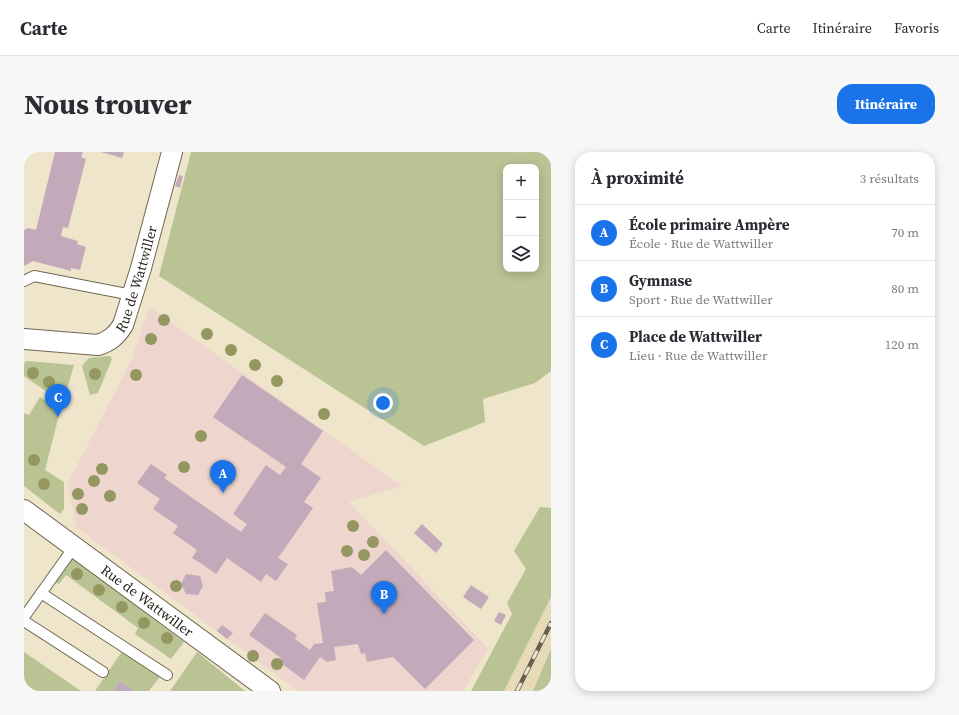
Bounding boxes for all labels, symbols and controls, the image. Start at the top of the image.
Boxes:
text: Carte [20,15,67,41]
text: Carte [757,18,791,38]
text: Itinéraire [813,18,872,38]
text: Favoris [894,18,939,38]
button: Itinéraire [837,84,935,124]
text: Nous trouver [24,85,191,123]
map controls [503,164,539,272]
button: + [503,164,539,200]
text: À proximité [591,166,684,190]
text: 3 résultats [860,170,919,187]
button: − [503,200,539,236]
text: École primaire Ampère [629,214,790,235]
street label: Rue de Wattwiller [111,223,162,337]
text: A [600,224,608,241]
text: 70 m [891,224,919,241]
text: École · Rue de Wattwiller [629,235,773,252]
button: layers [503,236,539,272]
text: Gymnase [629,270,692,291]
text: B [600,280,608,297]
text: 80 m [891,280,919,297]
text: Sport · Rue de Wattwiller [629,291,773,308]
text: Place de Wattwiller [629,326,762,347]
text: C [600,336,608,353]
text: 120 m [885,336,919,353]
text: Lieu · Rue de Wattwiller [629,347,767,364]
pin: C [45,384,71,417]
your location [373,393,393,413]
pin: A [210,460,236,493]
street label: Rue de Wattwiller [97,560,198,642]
pin: B [371,581,397,614]

